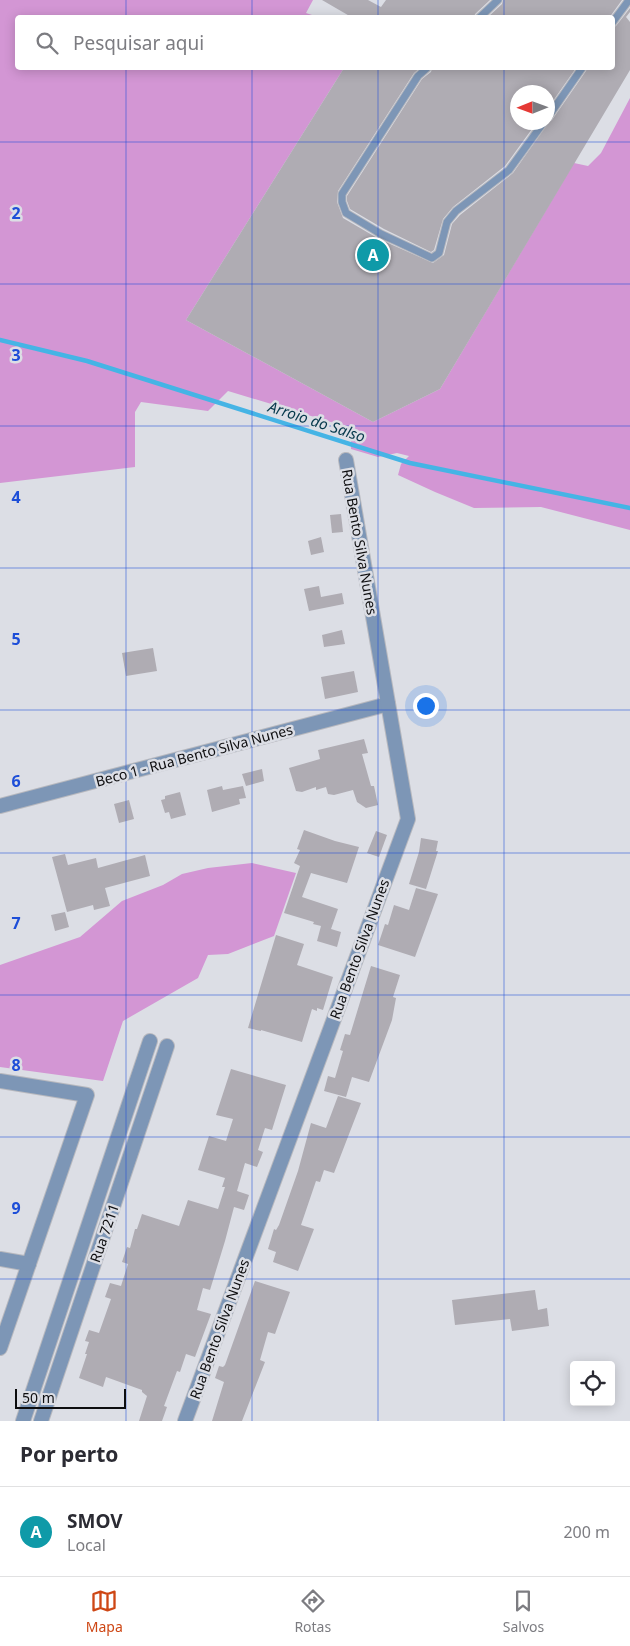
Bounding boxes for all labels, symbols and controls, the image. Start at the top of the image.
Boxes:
search box [15,15,615,70]
icon: search [33,29,61,57]
text: Pesquisar aqui [73,30,204,56]
north arrow [510,85,555,130]
text: 2 [11,202,21,224]
pin: A [357,236,389,274]
text: 3 [11,344,21,366]
water label: Arroio do Salso [265,396,368,446]
street label: Rua Bento Silva Nunes [338,468,382,617]
text: 4 [11,486,21,508]
text: 5 [11,628,21,650]
your location [413,693,439,719]
street label: Beco 1 - Rua Bento Silva Nunes [93,719,295,790]
text: 6 [11,770,21,792]
street label: Rua Bento Silva Nunes [325,876,393,1022]
text: 7 [11,912,21,934]
text: 8 [11,1054,21,1076]
text: 9 [11,1197,21,1219]
street label: Rua 7211 [85,1201,123,1265]
street label: Rua Bento Silva Nunes [185,1256,253,1402]
map controls [570,1361,615,1406]
button: locate [570,1361,615,1406]
scale bar [15,1386,126,1409]
text: 50 m [22,1388,55,1407]
text: Por perto [20,1440,118,1468]
text: SMOV [67,1508,123,1534]
text: A [30,1521,42,1543]
text: 200 m [563,1521,610,1543]
text: Local [67,1534,106,1556]
tab: Mapa [86,1587,123,1636]
tab: Rotas [294,1587,331,1636]
tab: Salvos [503,1587,544,1636]

